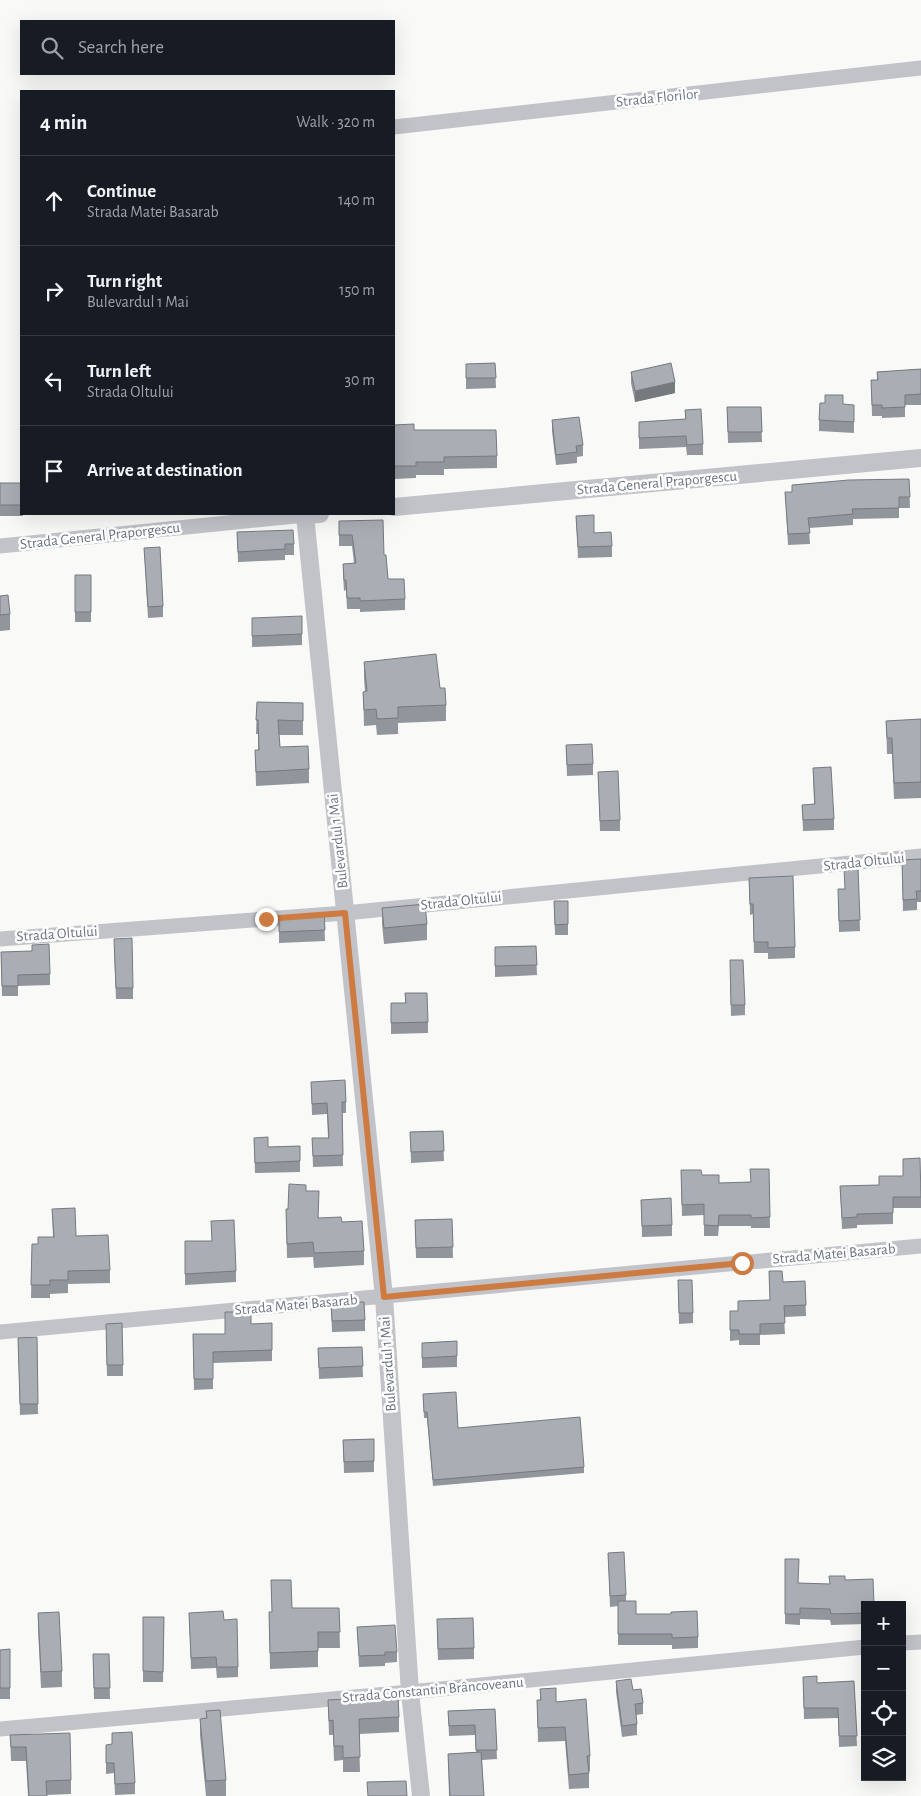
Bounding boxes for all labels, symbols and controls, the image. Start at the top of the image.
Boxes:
search box [20,20,395,75]
icon: search [38,34,66,62]
text: Search here [78,38,164,57]
street label: Strada Florilor [615,86,699,110]
text: 4 min [40,112,87,133]
text: Walk · 320 m [296,114,375,130]
text: Continue [87,182,156,201]
icon: ahead [40,187,68,215]
text: 140 m [338,192,375,208]
text: Strada Matei Basarab [87,204,219,220]
text: Turn right [87,272,162,291]
icon: right [40,277,68,305]
text: 150 m [339,282,375,298]
text: Bulevardul 1 Mai [87,294,189,310]
text: Turn left [87,362,151,381]
icon: left [40,367,68,395]
text: 30 m [345,372,375,388]
text: Strada Oltului [87,384,174,400]
icon: arrive [40,457,68,485]
text: Arrive at destination [87,461,243,480]
street label: Strada General Praporgescu [576,468,738,497]
street label: Strada General Praporgescu [19,520,181,552]
street label: Bulevardul 1 Mai [326,793,350,889]
street label: Strada Oltului [823,850,905,874]
street label: Strada Oltului [420,889,502,913]
route end [255,908,278,931]
street label: Strada Oltului [16,924,98,944]
street label: Strada Matei Basarab [772,1241,896,1267]
route start [731,1252,754,1275]
street label: Strada Matei Basarab [234,1292,358,1318]
street label: Bulevardul 1 Mai [377,1316,399,1412]
map controls [861,1601,906,1781]
button: + [861,1601,906,1646]
button: − [861,1646,906,1691]
street label: Strada Constantin Brâncoveanu [342,1675,525,1705]
button: locate [861,1691,906,1736]
button: layers [861,1736,906,1781]

